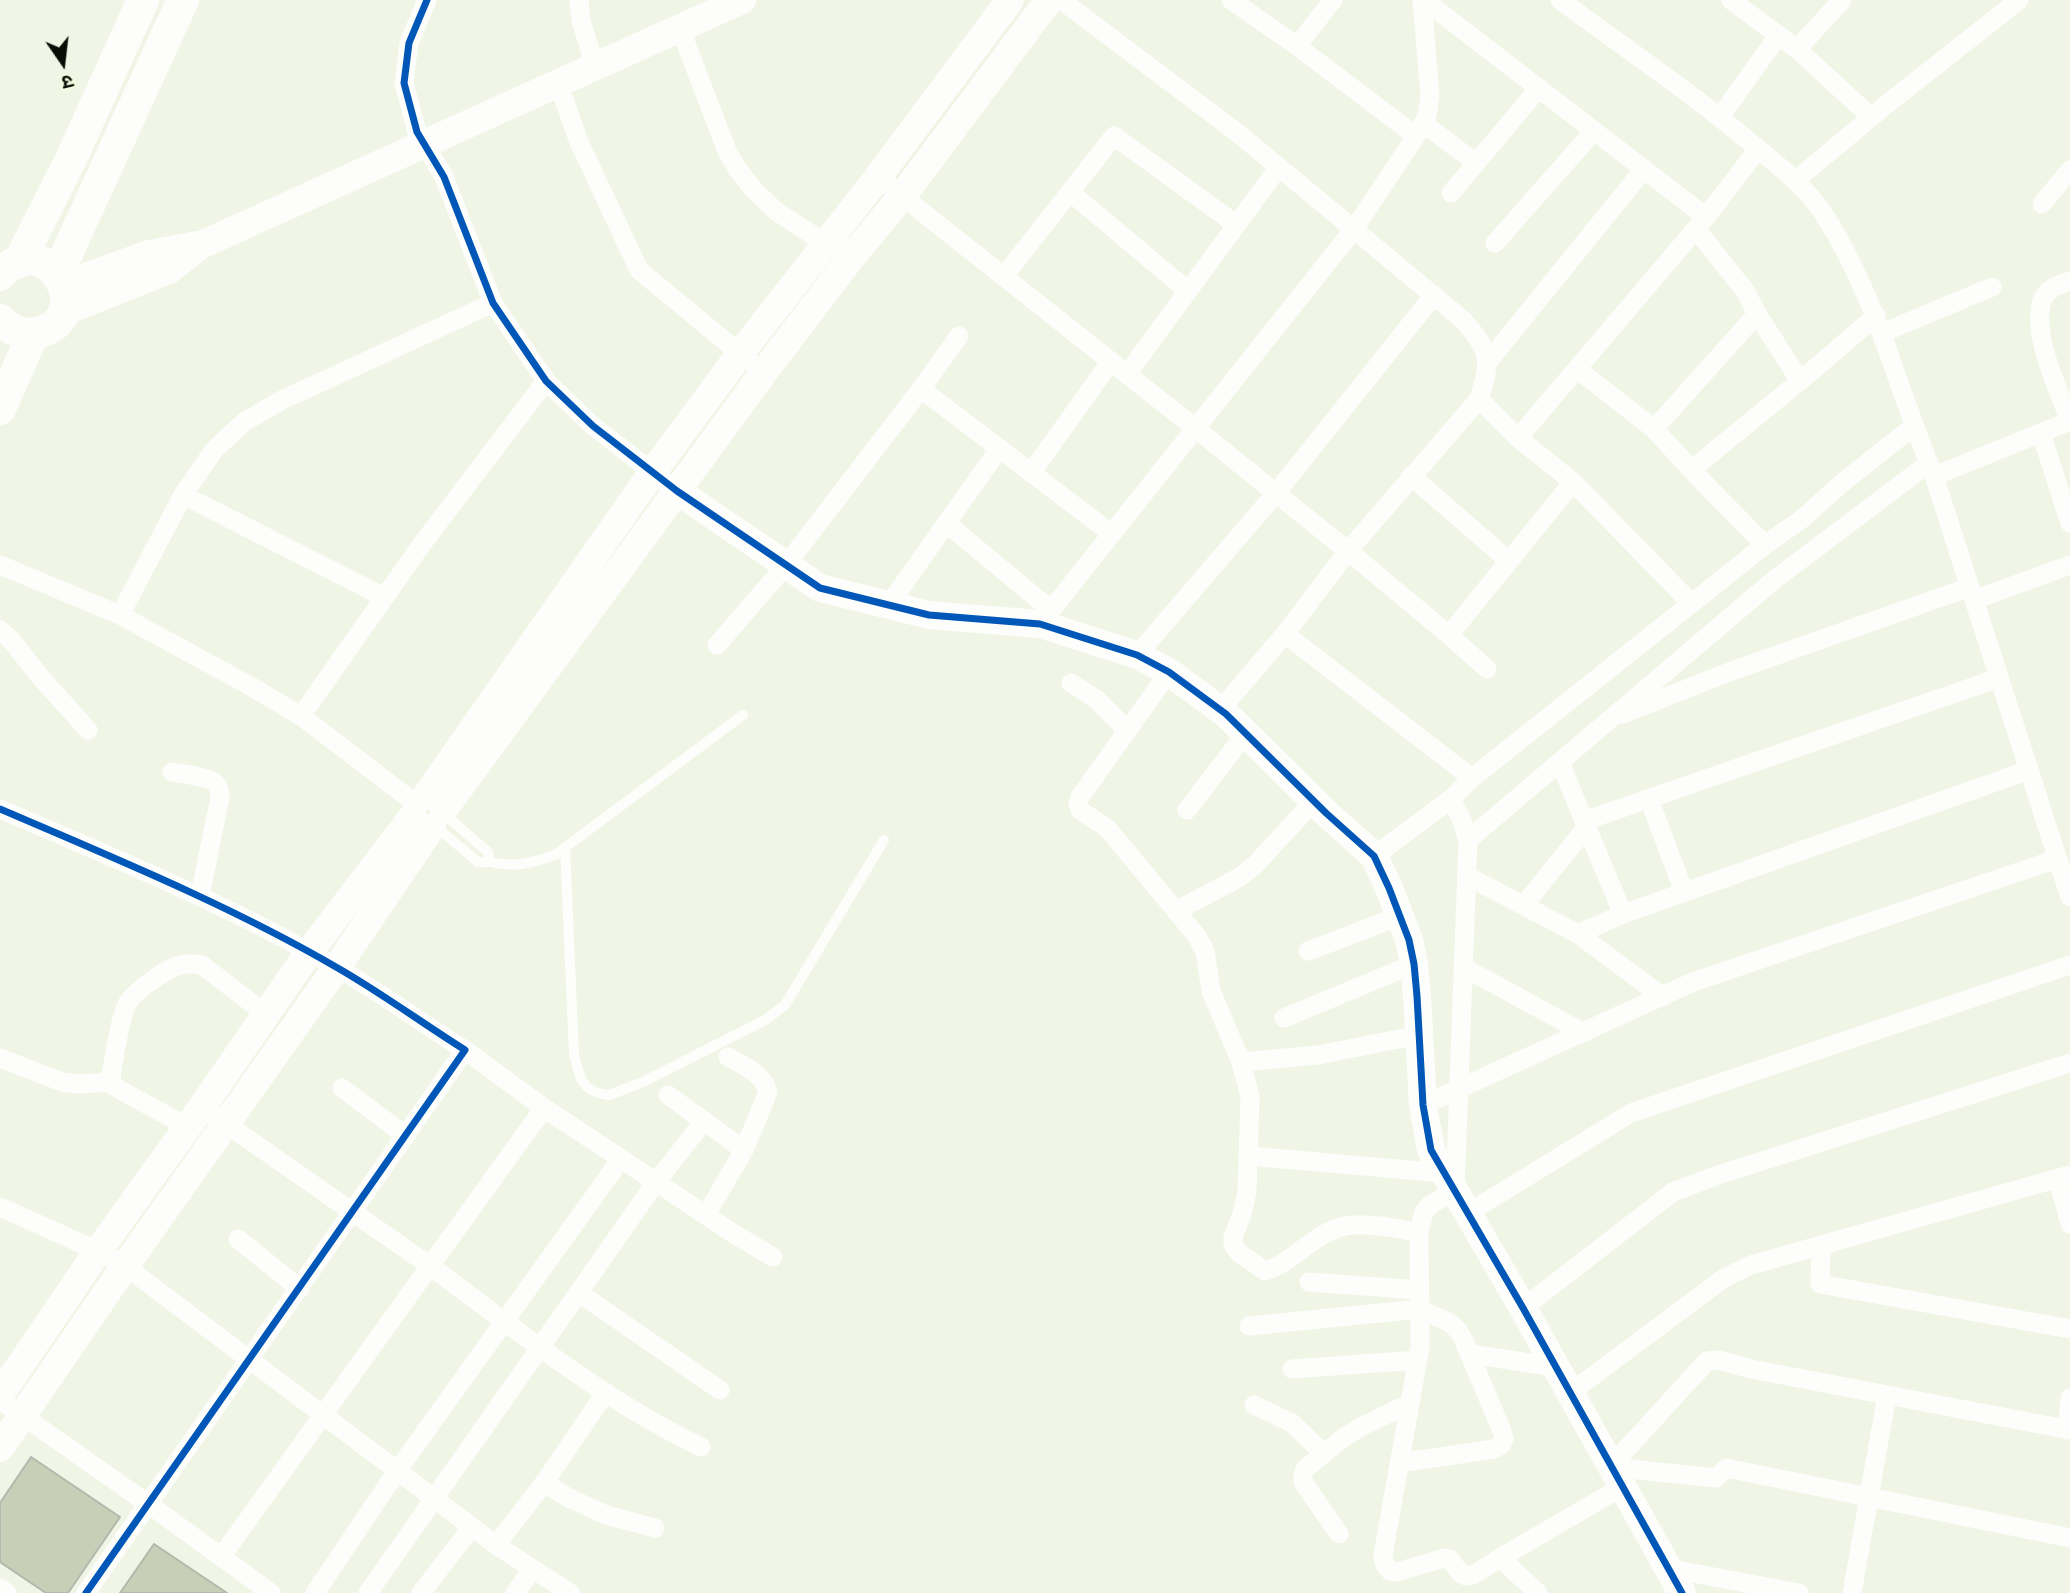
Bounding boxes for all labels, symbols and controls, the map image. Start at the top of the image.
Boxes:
north arrow [28,28,98,98]
text: उ [59,68,77,98]

